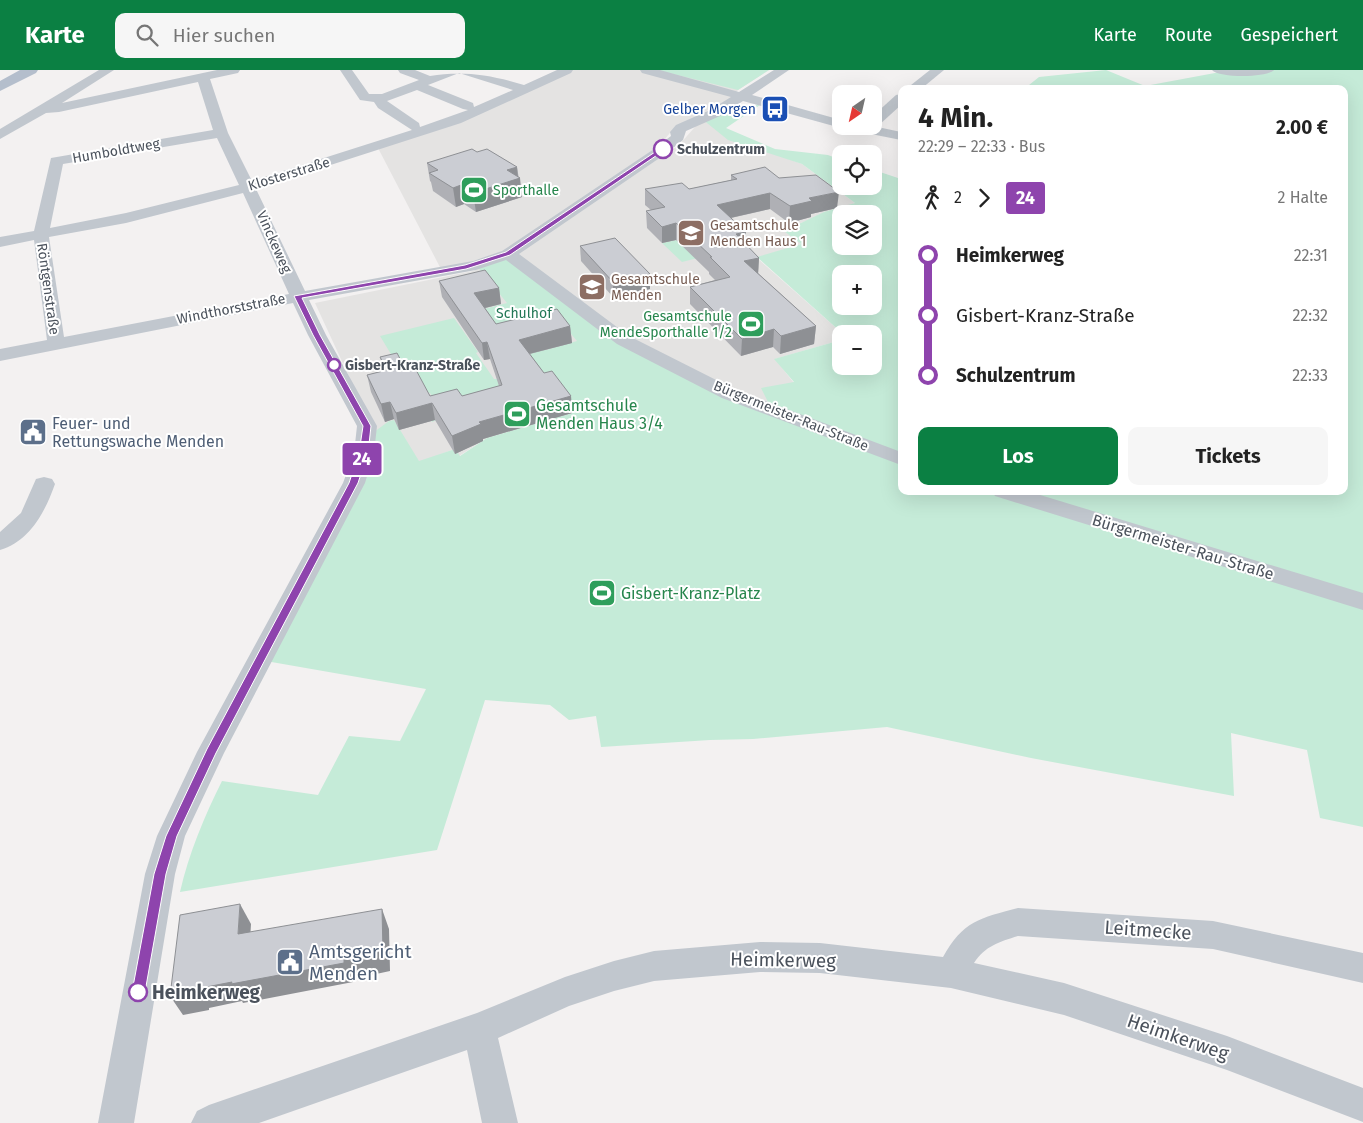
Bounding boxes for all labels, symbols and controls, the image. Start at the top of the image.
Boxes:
search box [115,13,465,58]
text: Karte [25,21,85,49]
icon: search [133,21,161,49]
text: Hier suchen [173,24,275,47]
text: Karte [1094,24,1137,46]
text: Route [1165,24,1212,46]
text: Gespeichert [1240,24,1338,46]
north arrow [832,85,882,135]
map controls [832,85,882,375]
bus stop icon: Gelber Morgen [760,94,790,124]
place label: Gelber Morgen [663,101,756,118]
text: 4 Min. [918,101,993,134]
text: 2.00 € [1276,116,1328,139]
street label: Humboldtweg [71,135,162,167]
text: 22:29 – 22:33 · Bus [918,137,1045,156]
marker: Schulzentrum [653,139,673,159]
place label: Schulzentrum [677,141,765,158]
button: locate [832,145,882,195]
street label: Klosterstraße [246,153,332,195]
sports icon: Sporthalle [459,175,489,205]
place label: Sporthalle [493,182,559,199]
icon: walk [918,184,946,212]
icon: forward [970,184,998,212]
text: 24 [1016,187,1035,209]
text: 2 [954,188,962,207]
text: 2 Halte [1277,188,1328,207]
button: layers [832,205,882,255]
street label: Vinckeweg [253,208,296,276]
place label: Gesamtschule Menden Haus 1 [710,217,806,250]
school or university icon: Gesamtschule Menden Haus 1 [676,218,706,248]
street label: Röntgenstraße [33,242,63,336]
text: Heimkerweg [956,244,1064,267]
text: 22:31 [1294,246,1328,265]
button: + [832,265,882,315]
place label: Gesamtschule Menden [611,271,700,304]
school or university icon: Gesamtschule Menden [577,272,607,302]
street label: Windthorststraße [175,290,287,328]
text: Gisbert-Kranz-Straße [956,304,1135,327]
park label: Schulhof [496,305,553,322]
text: 22:32 [1292,306,1328,325]
place label: Gesamtschule MendeSporthalle 1/2 [600,308,732,341]
sports icon: Gesamtschule MendeSporthalle 1/2 [736,309,766,339]
button: − [832,325,882,375]
place label: Gisbert-Kranz-Straße [345,357,481,374]
marker: Gisbert-Kranz-Straße [327,358,341,372]
text: Schulzentrum [956,364,1076,387]
text: 22:33 [1292,366,1328,385]
street label: Bürgermeister-Rau-Straße [711,377,871,455]
place label: Gesamtschule Menden Haus 3/4 [536,396,663,433]
sports icon: Gesamtschule Menden Haus 3/4 [502,399,532,429]
place label: Feuer- und Rettungswache Menden [52,414,224,451]
public building icon: Feuer- und Rettungswache Menden [18,417,48,447]
button: Los [918,427,1118,485]
button: Tickets [1128,427,1328,485]
line badge: 24 [340,443,384,475]
text: 24 [353,448,371,470]
street label: Bürgermeister-Rau-Straße [1090,510,1276,584]
sports icon: Gisbert-Kranz-Platz [587,578,617,608]
place label: Gisbert-Kranz-Platz [621,584,760,603]
street label: Leitmecke [1104,915,1192,945]
place label: Amtsgericht Menden [309,940,412,985]
public building icon: Amtsgericht Menden [275,947,305,977]
street label: Heimkerweg [730,948,836,972]
place label: Heimkerweg [152,981,261,1004]
marker: Heimkerweg [128,982,148,1002]
street label: Heimkerweg [1124,1009,1232,1065]

